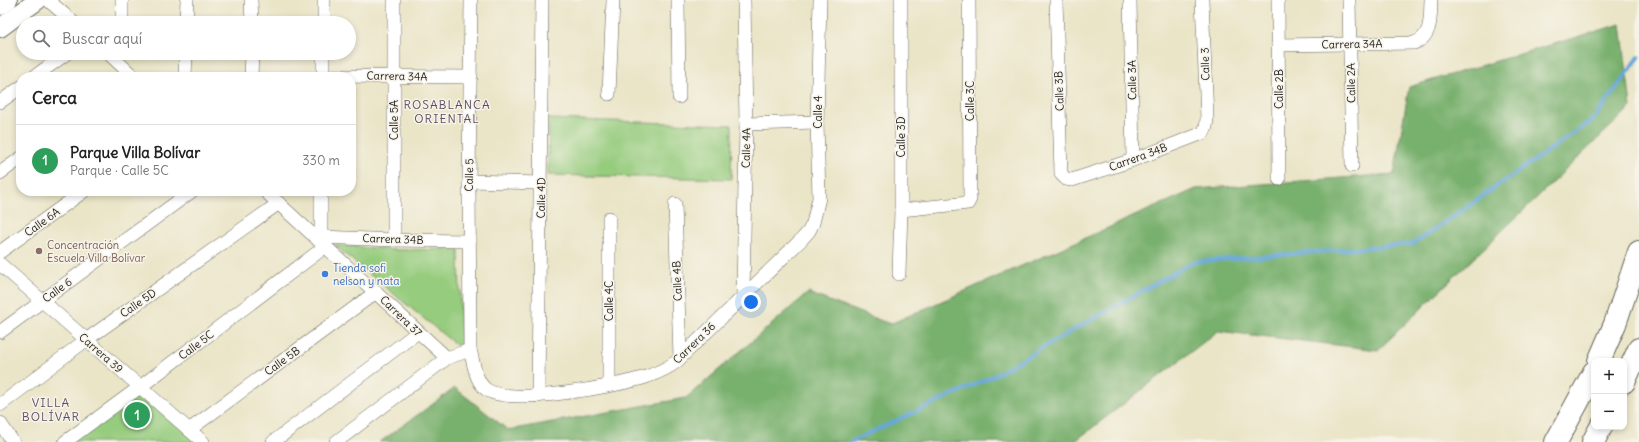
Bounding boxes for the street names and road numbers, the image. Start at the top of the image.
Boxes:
street label: Carrera 34A [1321,36,1383,52]
street label: Calle 3 [1197,47,1213,81]
street label: Calle 3A [1125,60,1139,100]
street label: Calle 2A [1344,63,1358,103]
street label: Carrera 34A [366,68,428,84]
street label: Calle 2B [1272,69,1286,109]
street label: Calle 3B [1051,71,1067,111]
street label: Calle 3C [963,81,977,121]
street label: Calle 4 [811,95,825,129]
street label: Calle 5A [387,100,401,140]
street label: Calle 3D [894,116,908,157]
street label: Calle 4A [739,128,753,168]
street label: Carrera 34B [1107,140,1169,174]
street label: Calle 5 [462,158,476,192]
street label: Calle 4D [534,177,548,219]
street label: Calle 6A [22,204,62,240]
street label: Carrera 34B [362,231,424,247]
street label: Calle 4B [669,261,685,301]
street label: Calle 6 [39,275,75,305]
street label: Calle 4C [602,281,616,321]
street label: Calle 5D [117,285,159,321]
street label: Carrera 37 [377,293,425,340]
street label: Carrera 36 [670,319,718,367]
street label: Calle 5C [176,327,216,363]
street label: Carrera 39 [76,330,126,376]
street label: Calle 5B [262,343,302,379]

